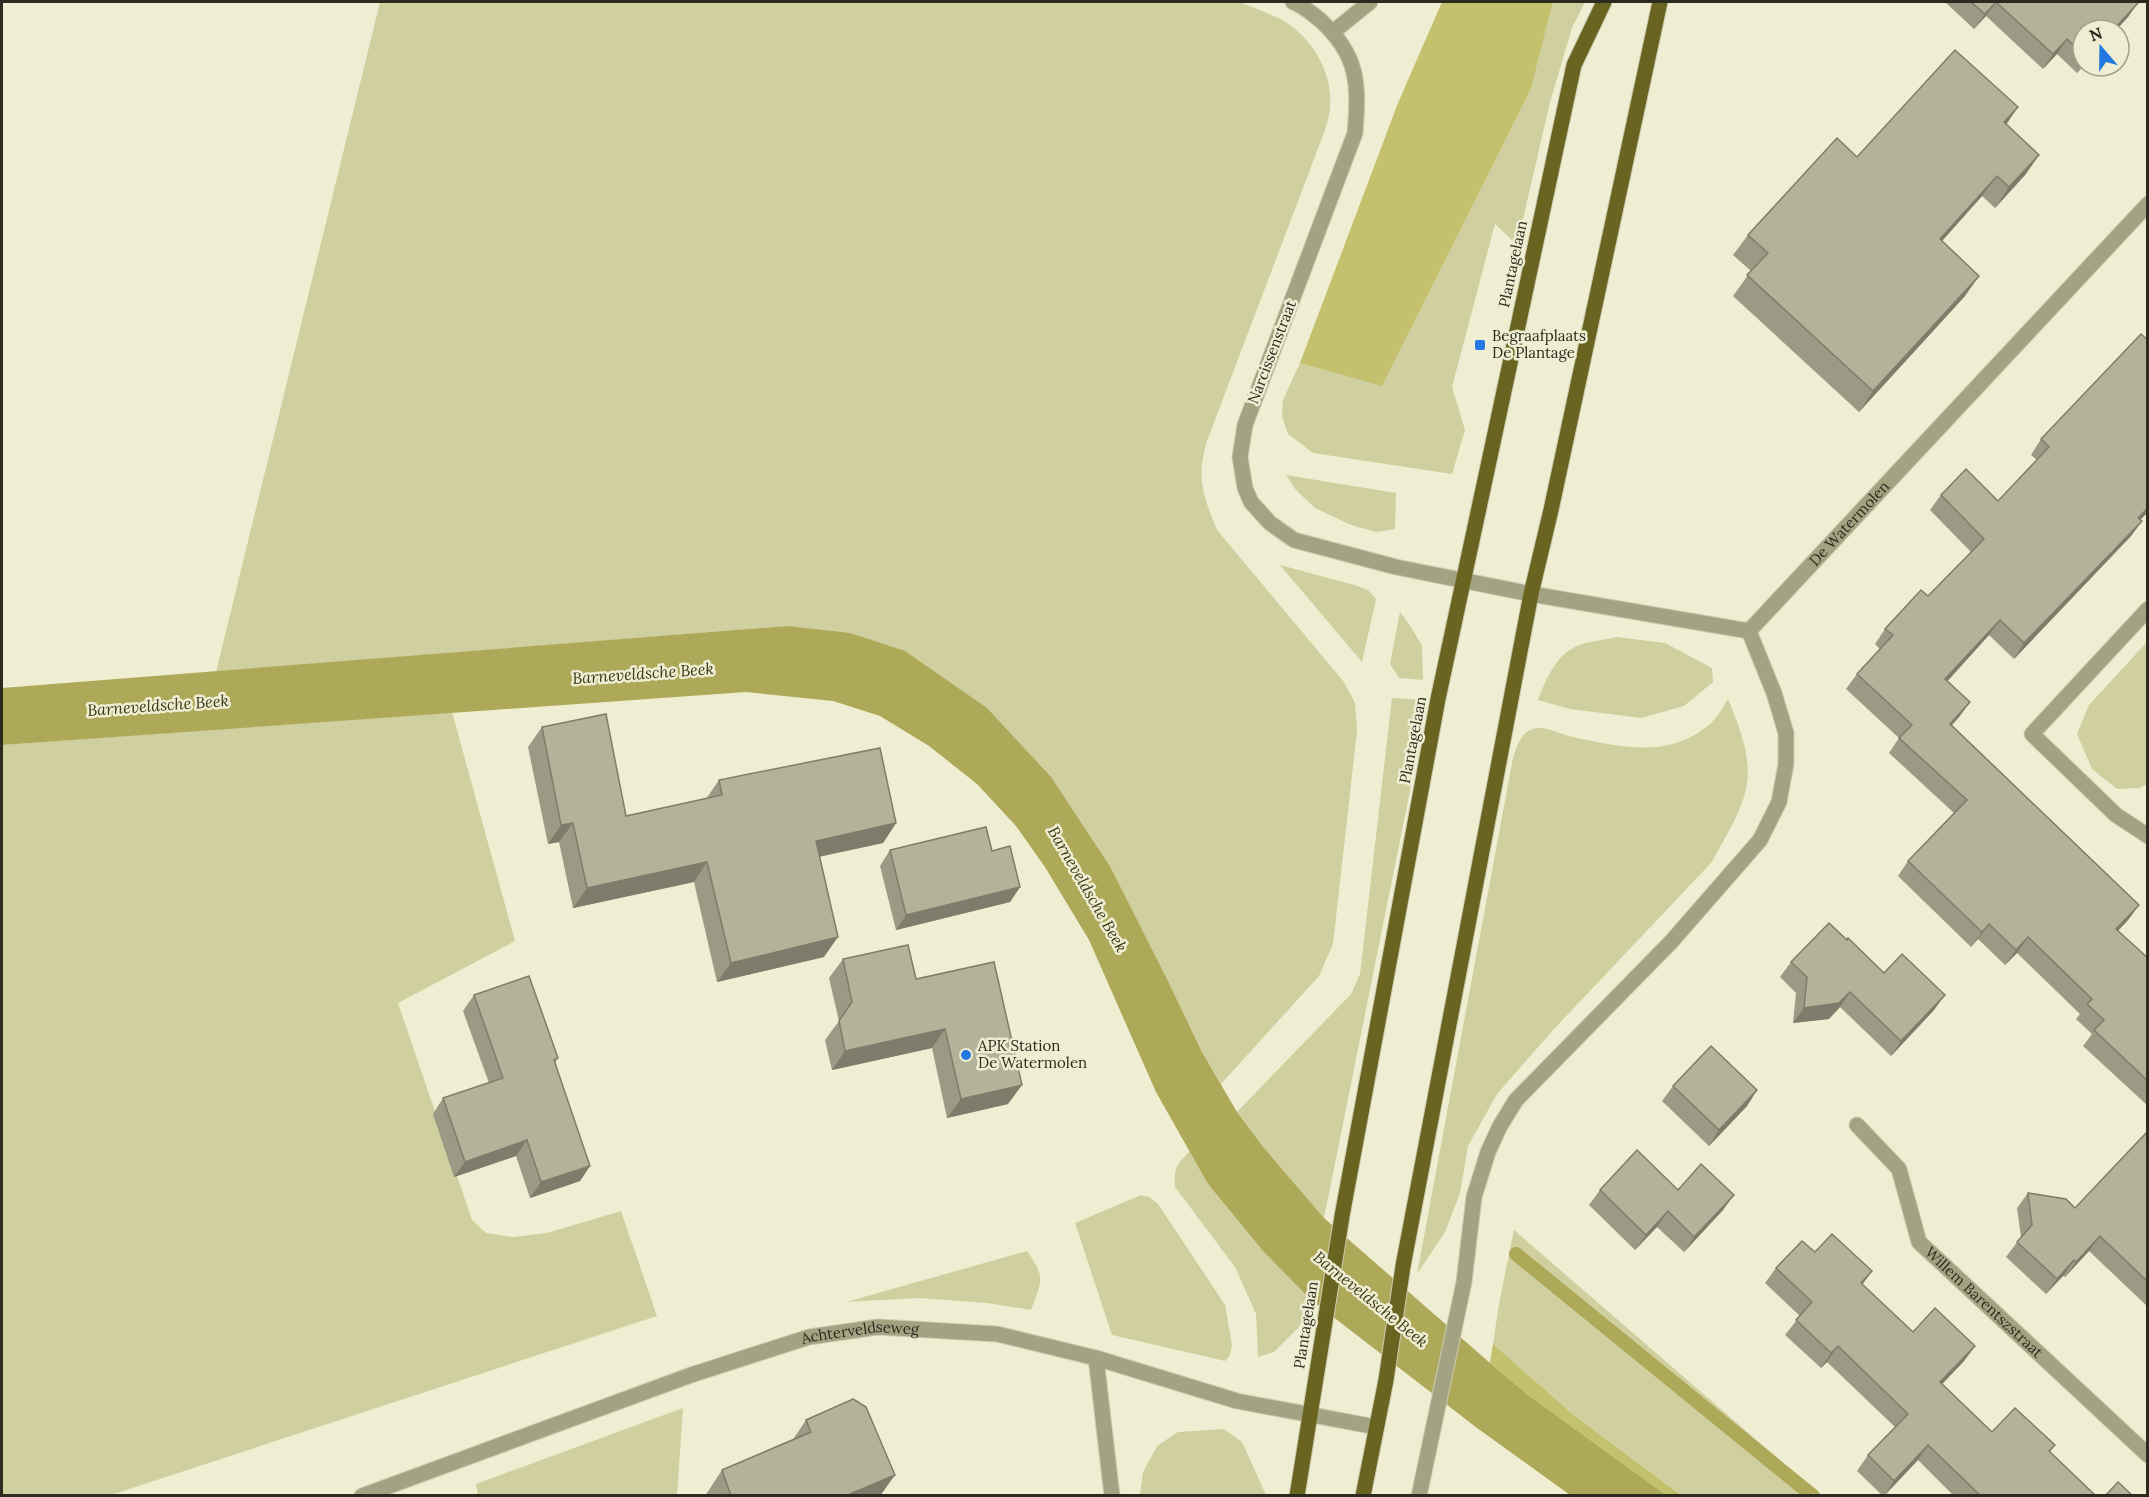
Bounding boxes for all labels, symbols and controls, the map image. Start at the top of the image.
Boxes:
north arrow [2071,18,2131,78]
text: N [2087,22,2105,45]
street label: Plantagelaan [1494,219,1531,309]
street label: Narcissenstraat [1243,297,1300,406]
place label: Begraafplaats De Plantage [1492,326,1586,362]
marker: Begraafplaats De Plantage [1473,338,1487,352]
street label: De Watermolen [1805,477,1893,570]
water label: Barneveldsche Beek [572,658,714,688]
water label: Barneveldsche Beek [87,690,229,720]
street label: Plantagelaan [1395,695,1430,785]
water label: Barneveldsche Beek [1044,823,1132,955]
place label: APK Station De Watermolen [977,1036,1087,1072]
marker: APK Station De Watermolen [959,1048,973,1062]
street label: Willem Barentszstraat [1921,1242,2047,1361]
water label: Barneveldsche Beek [1310,1247,1432,1351]
street label: Plantagelaan [1289,1280,1322,1370]
street label: Achterveldseweg [797,1317,920,1348]

